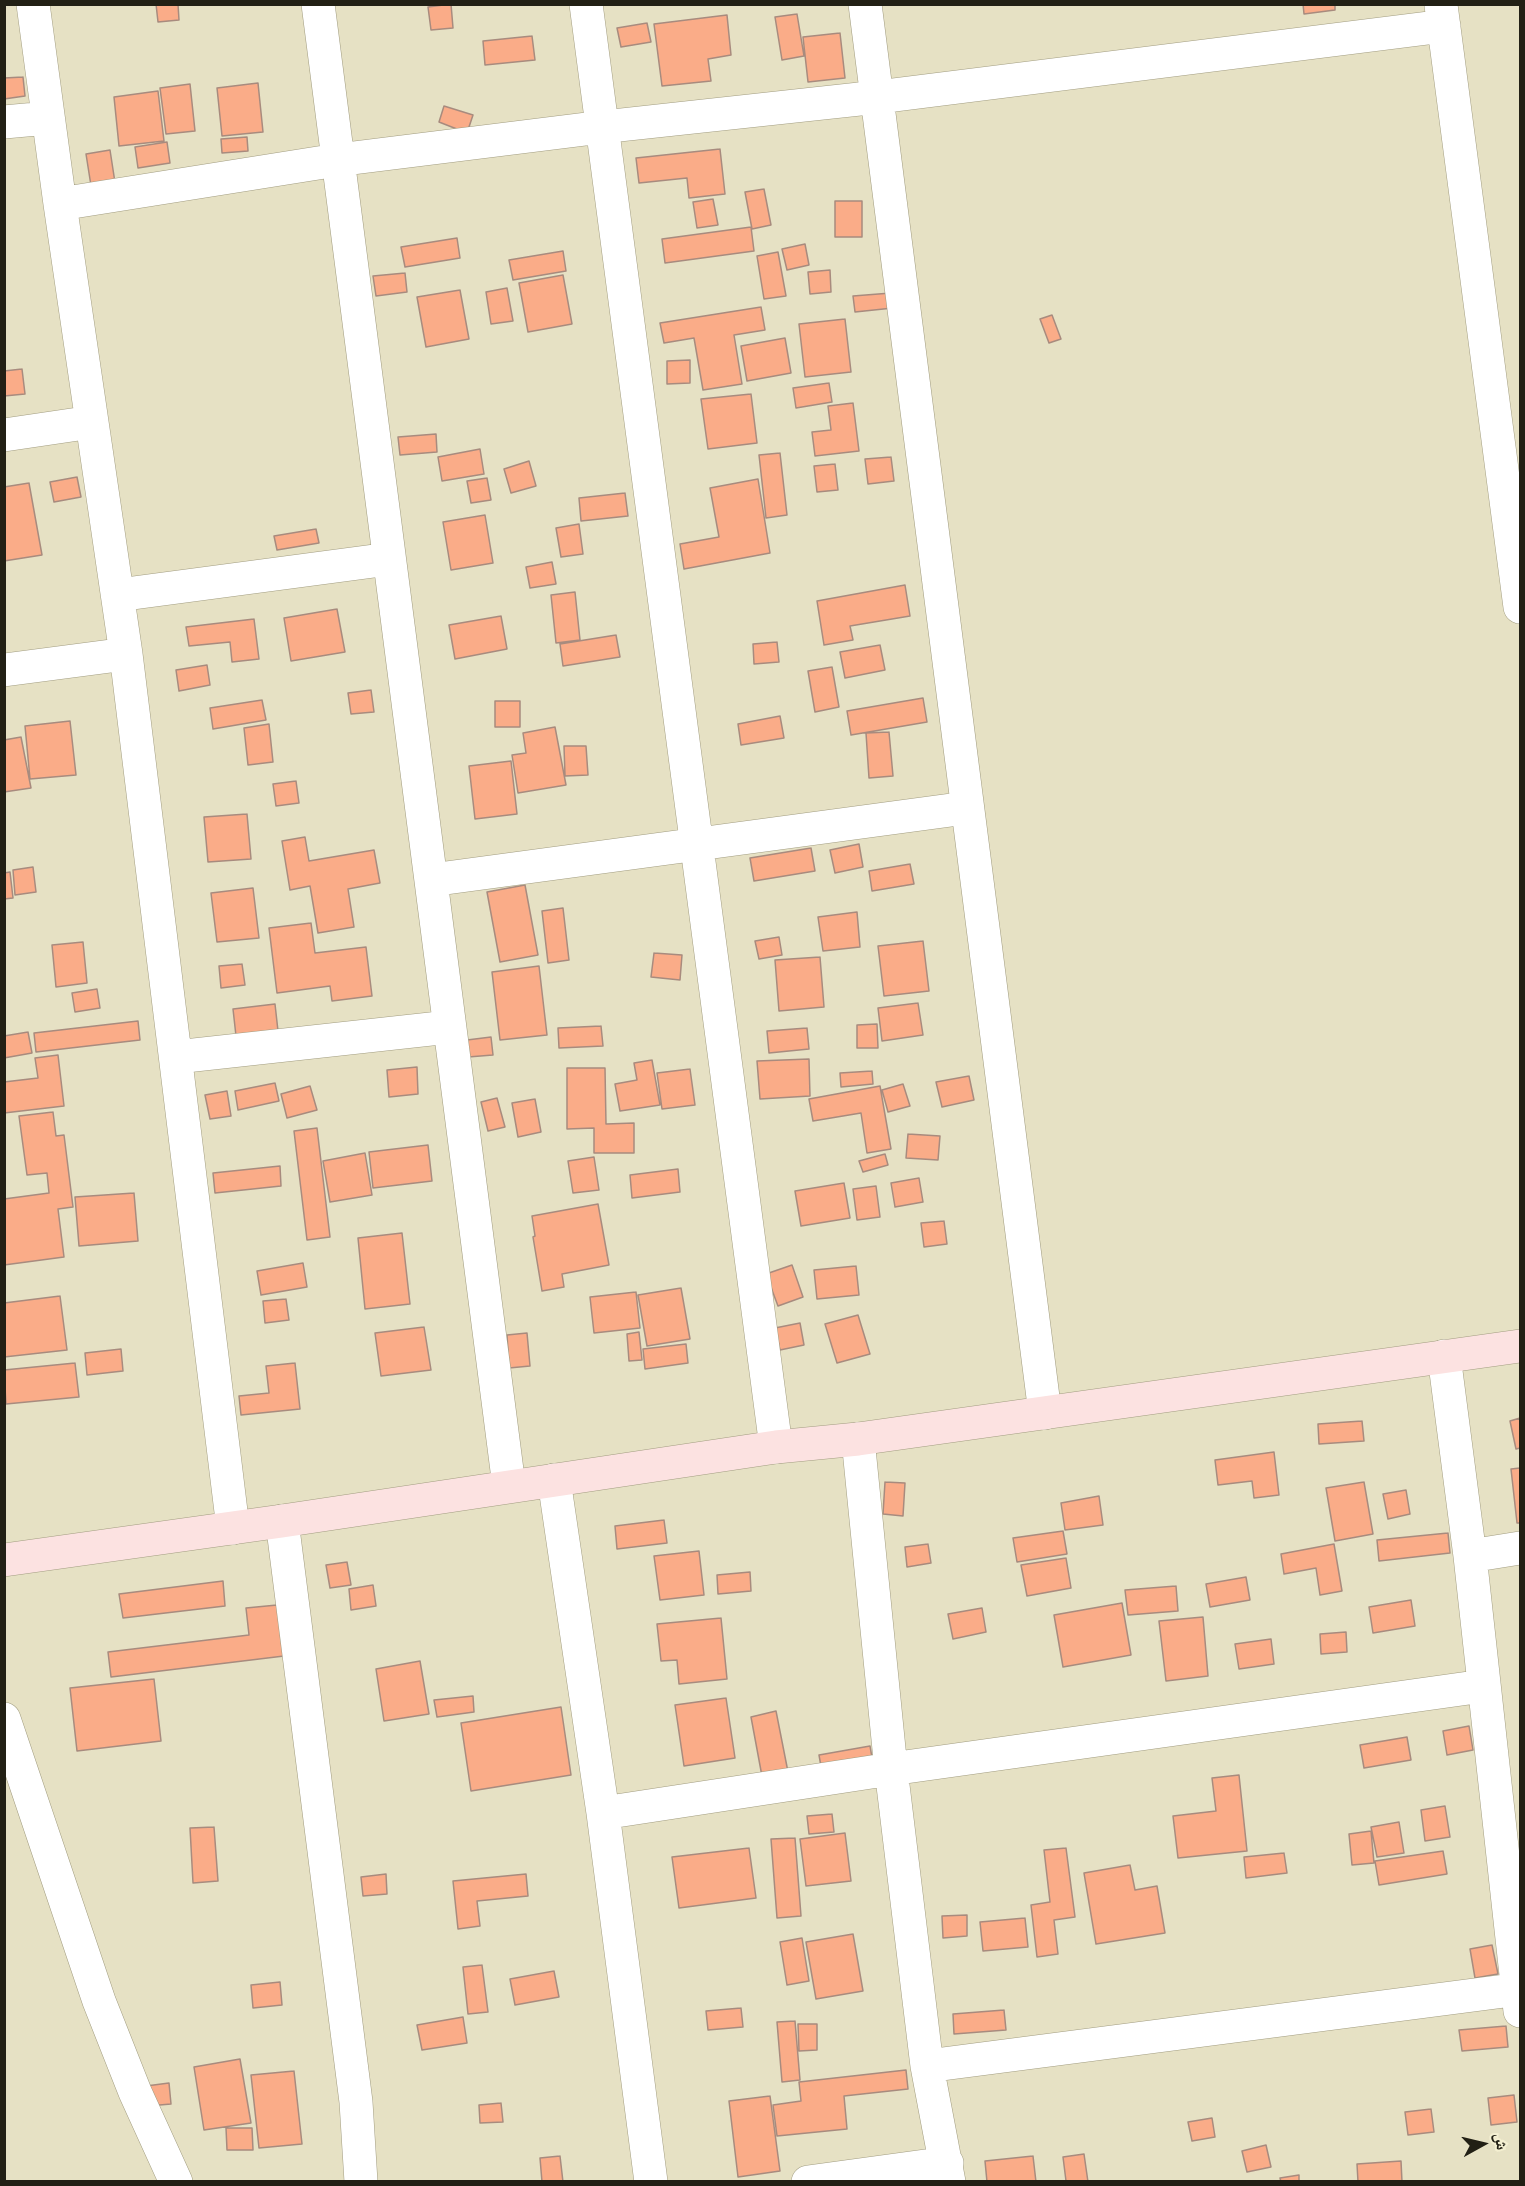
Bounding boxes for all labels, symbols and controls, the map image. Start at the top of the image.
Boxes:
north arrow [1453,2114,1513,2174]
text: ش [1490,2132,1513,2151]

